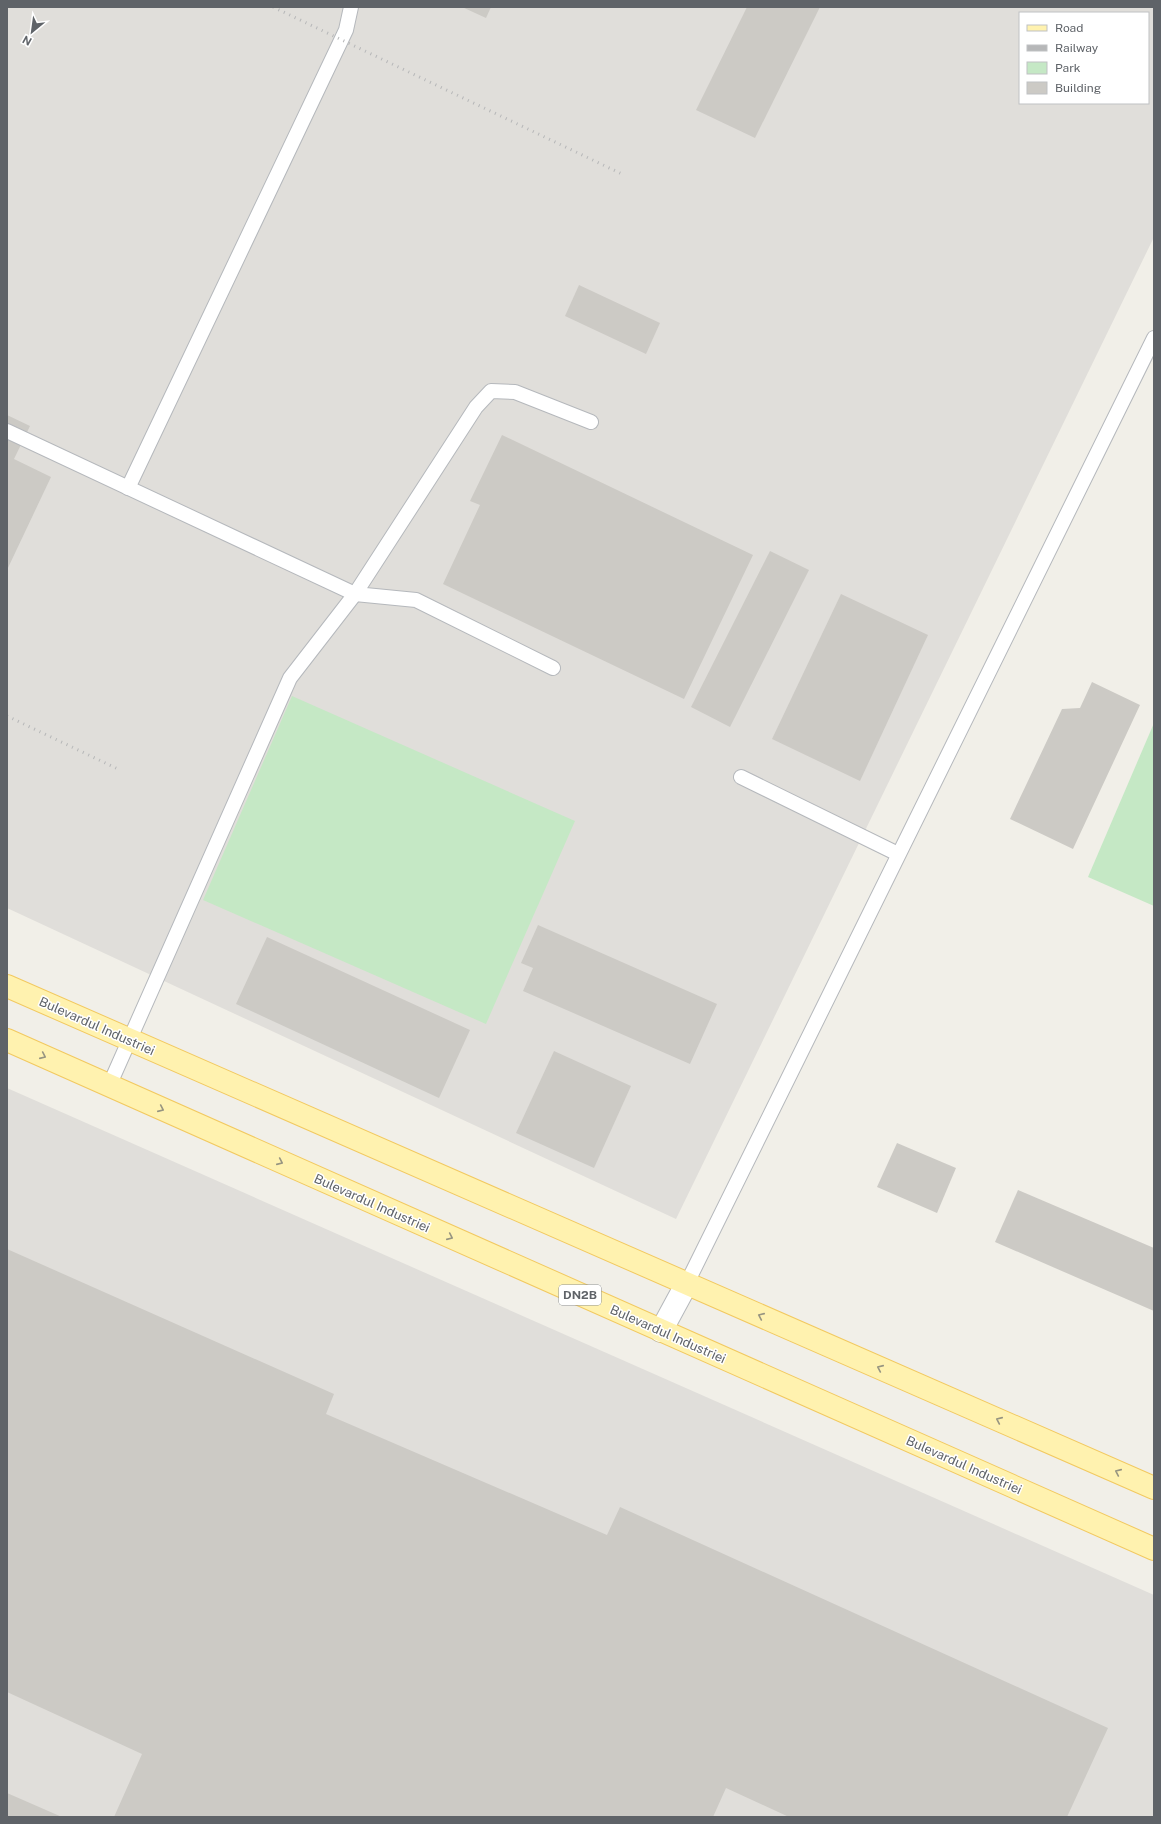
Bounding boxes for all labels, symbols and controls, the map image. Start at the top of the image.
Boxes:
north arrow [12,12,52,52]
legend [1019,12,1149,104]
text: Road [1055,21,1083,35]
text: N [20,33,34,48]
text: Railway [1055,41,1099,55]
text: Park [1055,61,1081,75]
text: Building [1055,81,1101,95]
street label: Bulevardul Industriei [37,994,157,1058]
one-way arrow [39,1052,46,1060]
one-way arrow [157,1104,165,1112]
one-way arrow [276,1157,284,1165]
street label: Bulevardul Industriei [312,1171,432,1235]
one-way arrow [446,1232,454,1240]
road number: DN2B [559,1285,601,1305]
street label: Bulevardul Industriei [608,1302,728,1366]
one-way arrow [758,1312,765,1320]
one-way arrow [877,1365,884,1373]
one-way arrow [996,1417,1004,1425]
street label: Bulevardul Industriei [904,1433,1024,1497]
one-way arrow [1115,1469,1123,1477]

